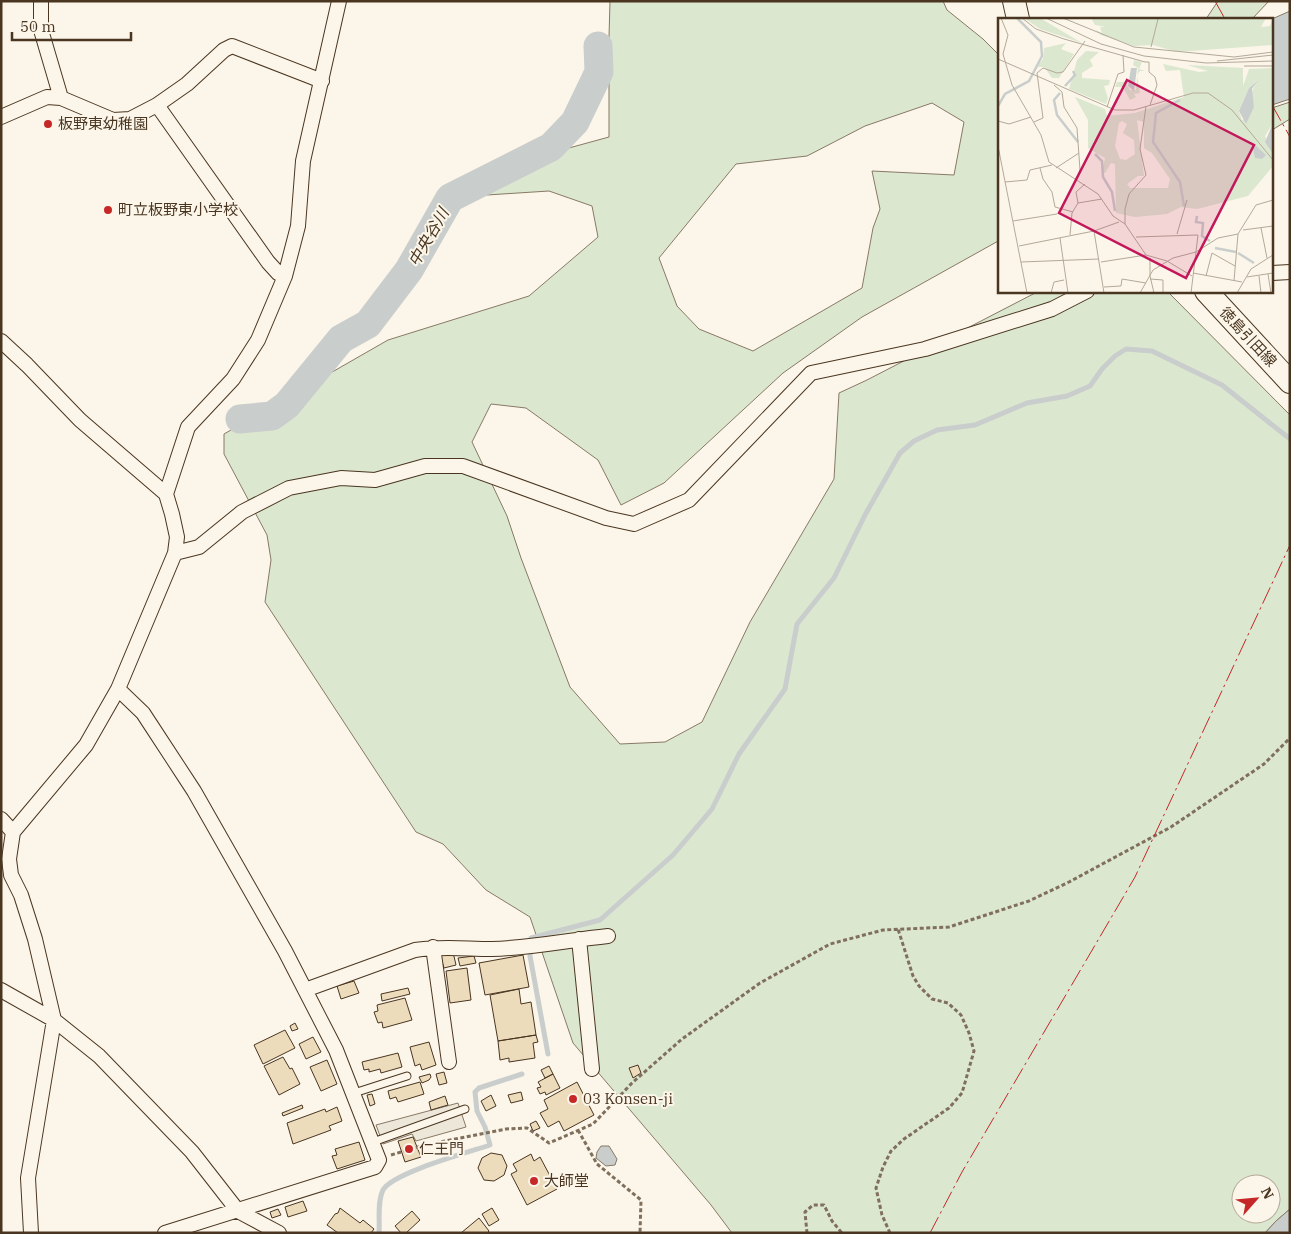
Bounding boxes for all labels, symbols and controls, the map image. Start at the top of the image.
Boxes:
scale bar [12,10,131,42]
text: 50 m [20,17,56,36]
inset map [998,18,1274,292]
place label: 板野東幼稚園 [58,114,148,133]
marker: 板野東幼稚園 [42,118,54,130]
place label: 町立板野東小学校 [118,200,238,219]
water label: 中央谷川 [403,203,454,270]
marker: 町立板野東小学校 [102,204,114,216]
street label: 徳島引田線 [1216,303,1281,371]
place label: 03 Konsen-ji [583,1089,673,1108]
marker: 03 Konsen-ji [567,1093,579,1105]
place label: 仁王門 [419,1139,464,1158]
marker: 仁王門 [403,1143,415,1155]
place label: 大師堂 [544,1171,589,1190]
north arrow [1231,1174,1281,1224]
marker: 大師堂 [528,1175,540,1187]
text: N [1257,1184,1278,1202]

